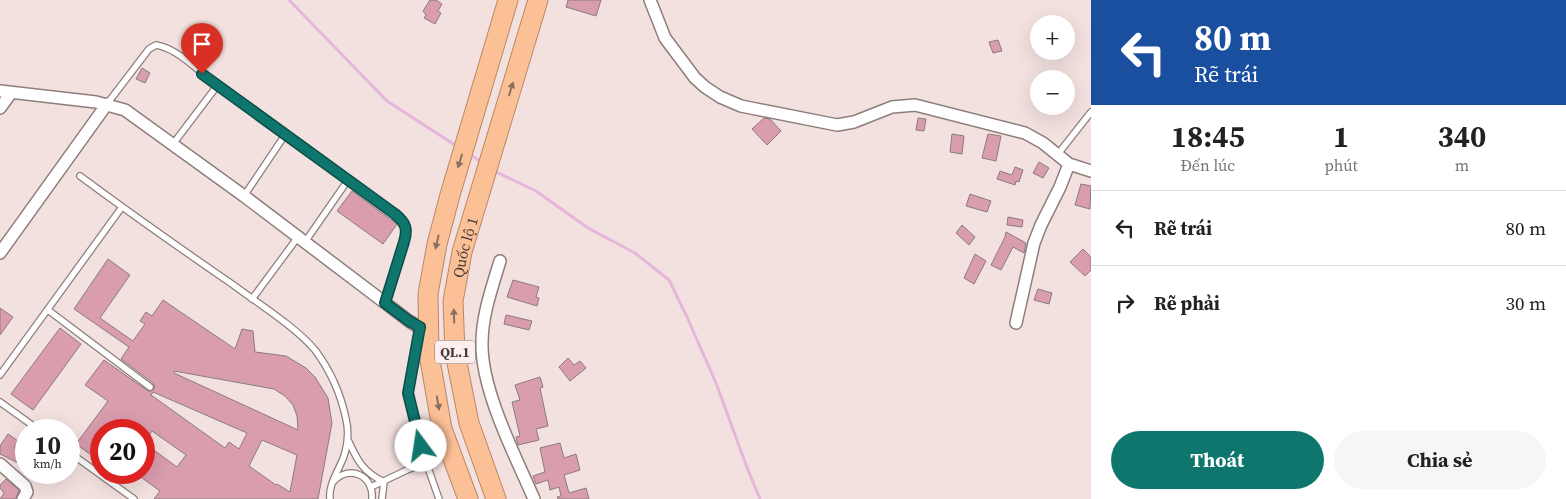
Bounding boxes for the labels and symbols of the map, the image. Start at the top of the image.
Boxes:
pin [181,23,223,74]
one-way arrow [508,81,515,96]
one-way arrow [455,153,463,168]
street label: Quốc lộ 1 [447,214,482,279]
one-way arrow [433,235,441,250]
one-way arrow [450,308,458,324]
road number: QL.1 [435,341,475,364]
one-way arrow [434,395,442,411]
speed limit sign: 20 [90,419,155,484]
position arrow [394,419,446,471]

